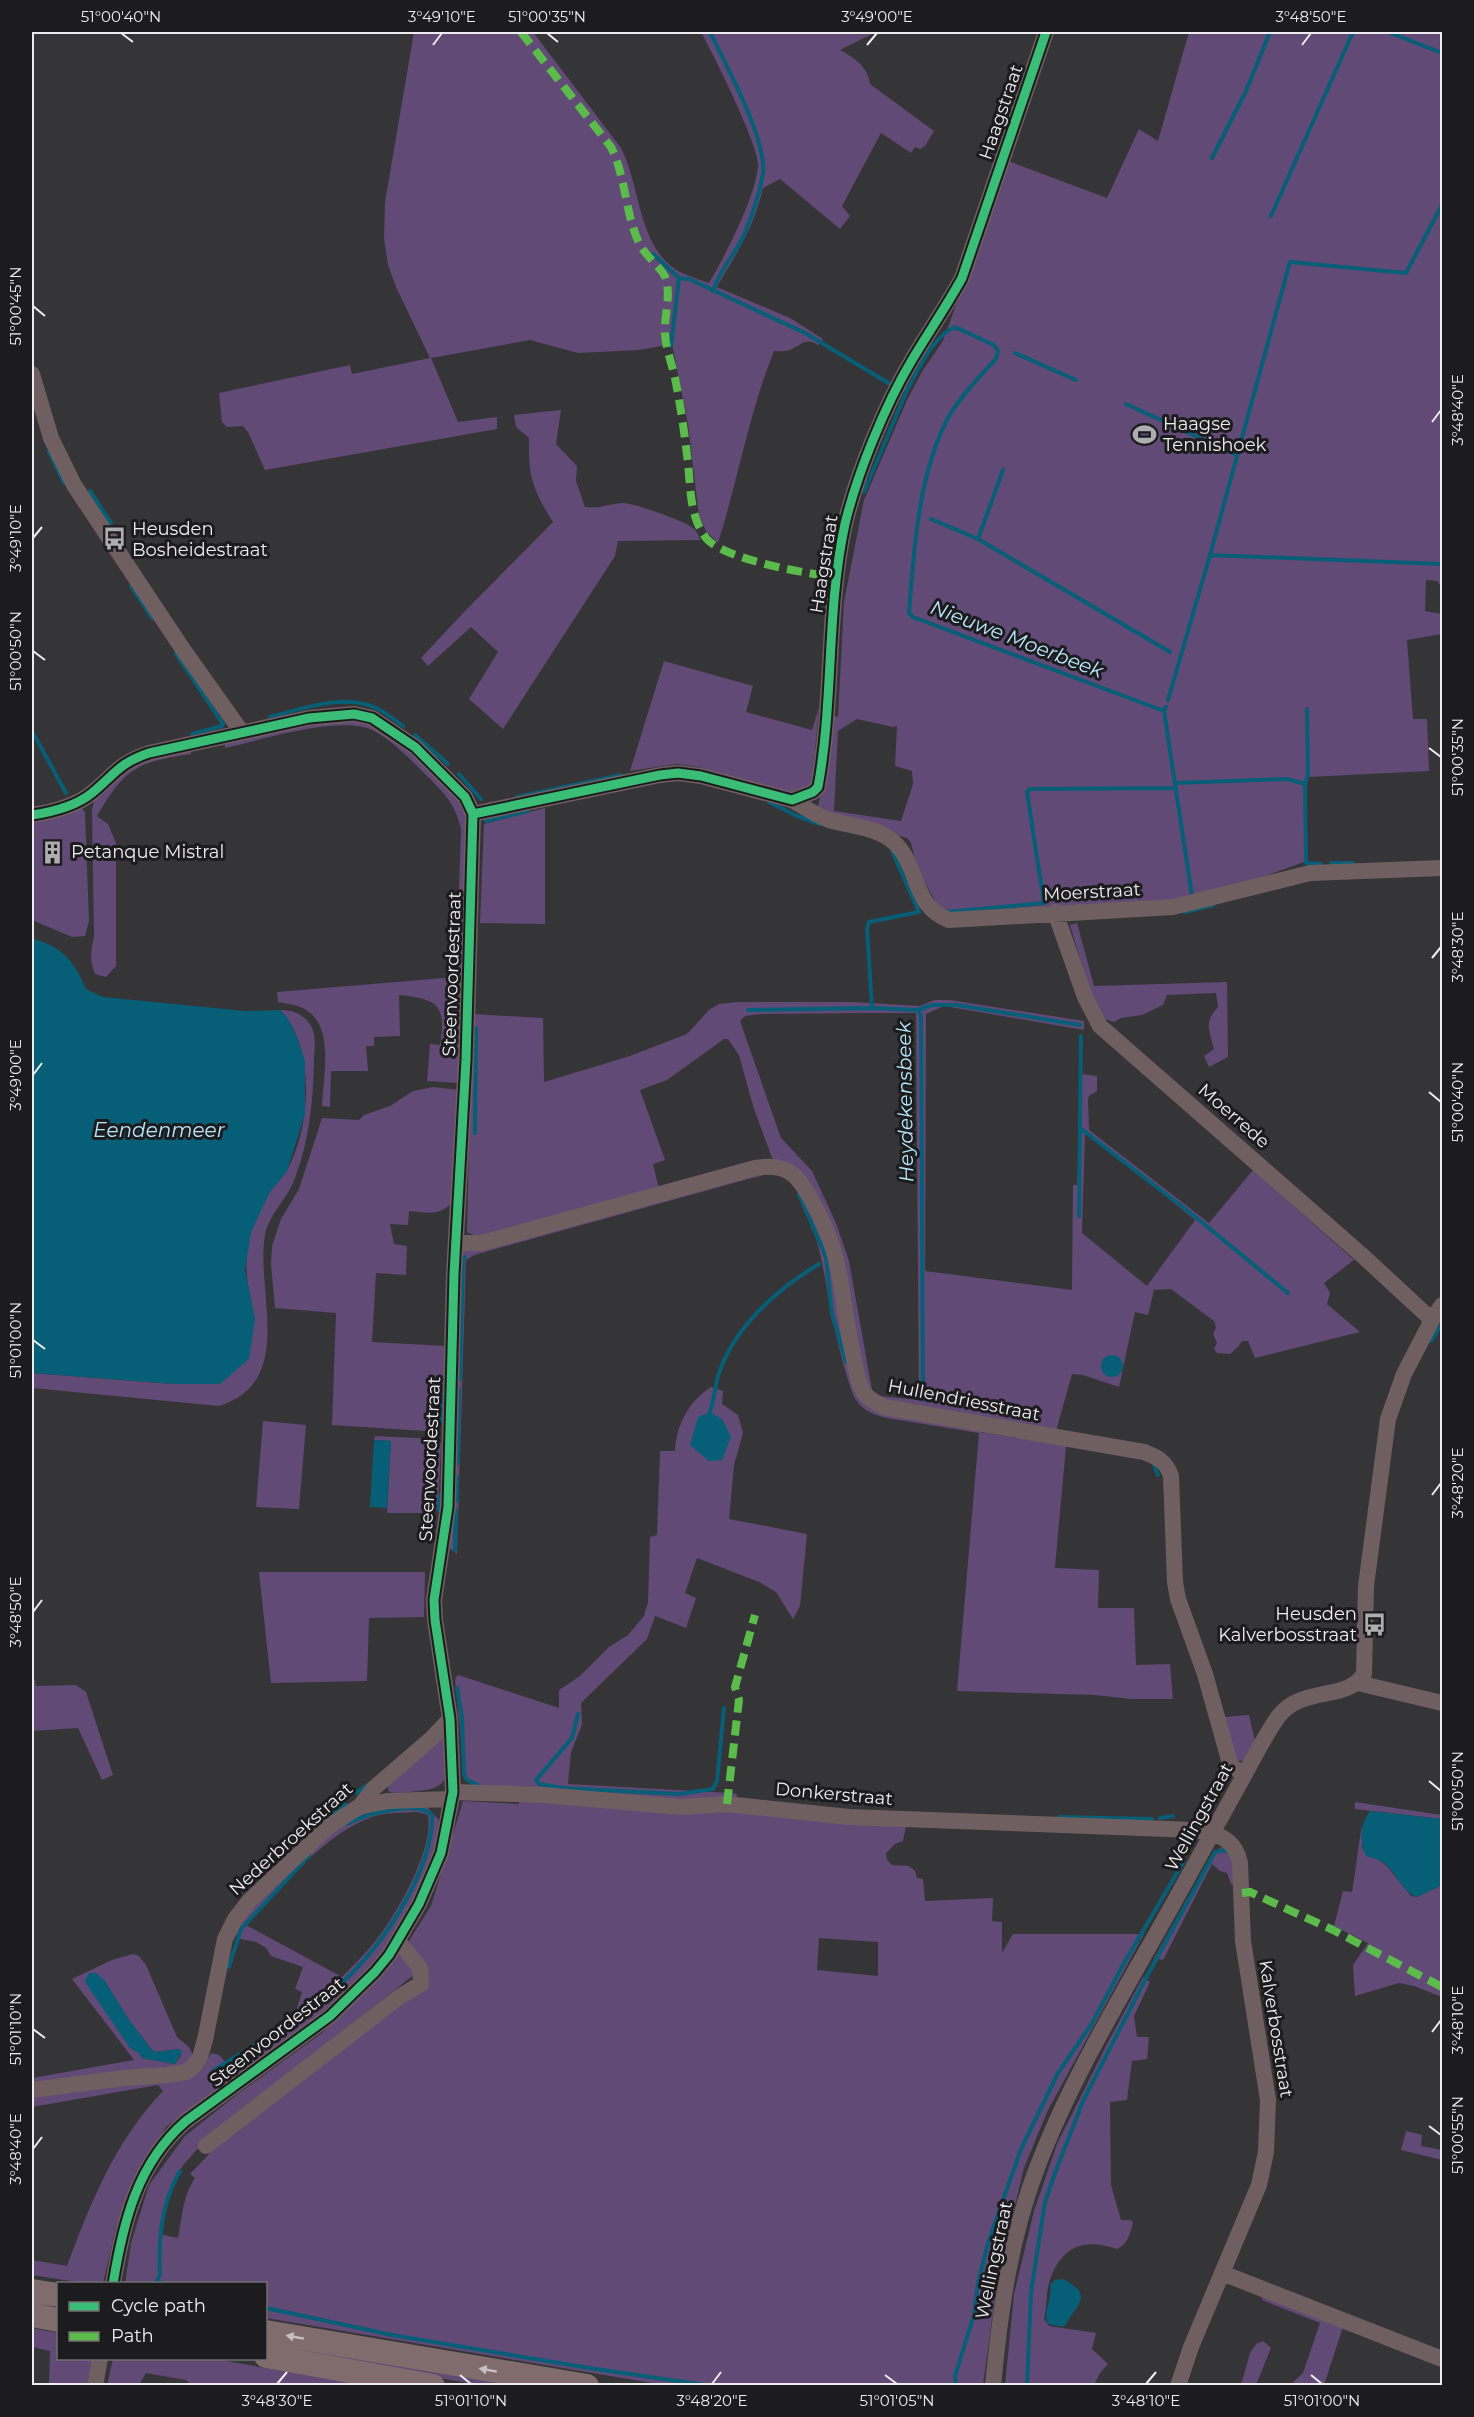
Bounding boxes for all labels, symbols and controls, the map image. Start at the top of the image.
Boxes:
text: 51°00'40"N [81,7,161,26]
text: 3°49'10"E [408,7,476,26]
text: 51°00'35"N [508,7,586,26]
text: 3°49'00"E [841,7,913,26]
text: 3°48'50"E [1276,7,1346,26]
street label: Haagstraat [974,61,1028,163]
text: 51°00'45"N [6,267,25,345]
text: 3°48'40"E [1448,374,1467,446]
place label: Haagse Tennishoek [1163,413,1267,456]
sports icon: Haagse Tennishoek [1132,421,1158,447]
text: 3°49'10"E [6,504,25,572]
street label: Haagstraat [805,513,843,615]
place label: Heusden Bosheidestraat [132,518,268,561]
bus stop icon: Heusden Bosheidestraat [101,526,127,552]
water label: Nieuwe Moerbeek [927,595,1108,683]
text: 51°00'50"N [6,611,25,691]
text: 51°00'35"N [1448,718,1467,796]
building icon: Petanque Mistral [40,839,66,865]
place label: Petanque Mistral [71,841,224,863]
street label: Moerstraat [1043,878,1141,906]
street label: Steenvoordestraat [438,891,466,1057]
text: 3°48'30"E [1448,911,1467,983]
water label: Heydekensbeek [892,1020,918,1183]
text: 3°49'00"E [6,1039,25,1111]
text: 51°00'40"N [1448,1062,1467,1142]
street label: Moerrede [1194,1079,1274,1153]
water label: Eendenmeer [93,1118,226,1142]
text: 51°01'00"N [6,1302,25,1378]
street label: Hullendriesstraat [886,1374,1042,1426]
street label: Steenvoordestraat [415,1376,445,1542]
text: 3°48'20"E [1448,1447,1467,1519]
text: 3°48'50"E [6,1577,25,1647]
place label: Heusden Kalverbosstraat [1218,1603,1357,1646]
bus stop icon: Heusden Kalverbosstraat [1362,1611,1388,1637]
text: 51°00'50"N [1448,1751,1467,1831]
street label: Wellingstraat [1160,1759,1238,1875]
street label: Nederbroekstraat [225,1778,357,1900]
street label: Donkerstraat [774,1778,894,1810]
street label: Kalverbosstraat [1254,1959,1298,2099]
street label: Steenvoordestraat [205,1973,349,2091]
text: 3°48'10"E [1448,1986,1467,2054]
text: 51°01'10"N [6,1993,25,2065]
text: 51°00'55"N [1448,2096,1467,2174]
text: 3°48'40"E [6,2113,25,2185]
street label: Wellingstraat [971,2199,1017,2321]
legend [57,2282,267,2360]
text: Cycle path [111,2295,206,2317]
text: Path [111,2325,154,2347]
one-way arrow [286,2332,305,2341]
one-way arrow [478,2365,497,2374]
text: 3°48'30"E [241,2391,313,2410]
text: 51°01'10"N [435,2391,507,2410]
text: 3°48'20"E [676,2391,748,2410]
text: 51°01'05"N [860,2391,934,2410]
text: 3°48'10"E [1112,2391,1180,2410]
text: 51°01'00"N [1284,2391,1360,2410]

